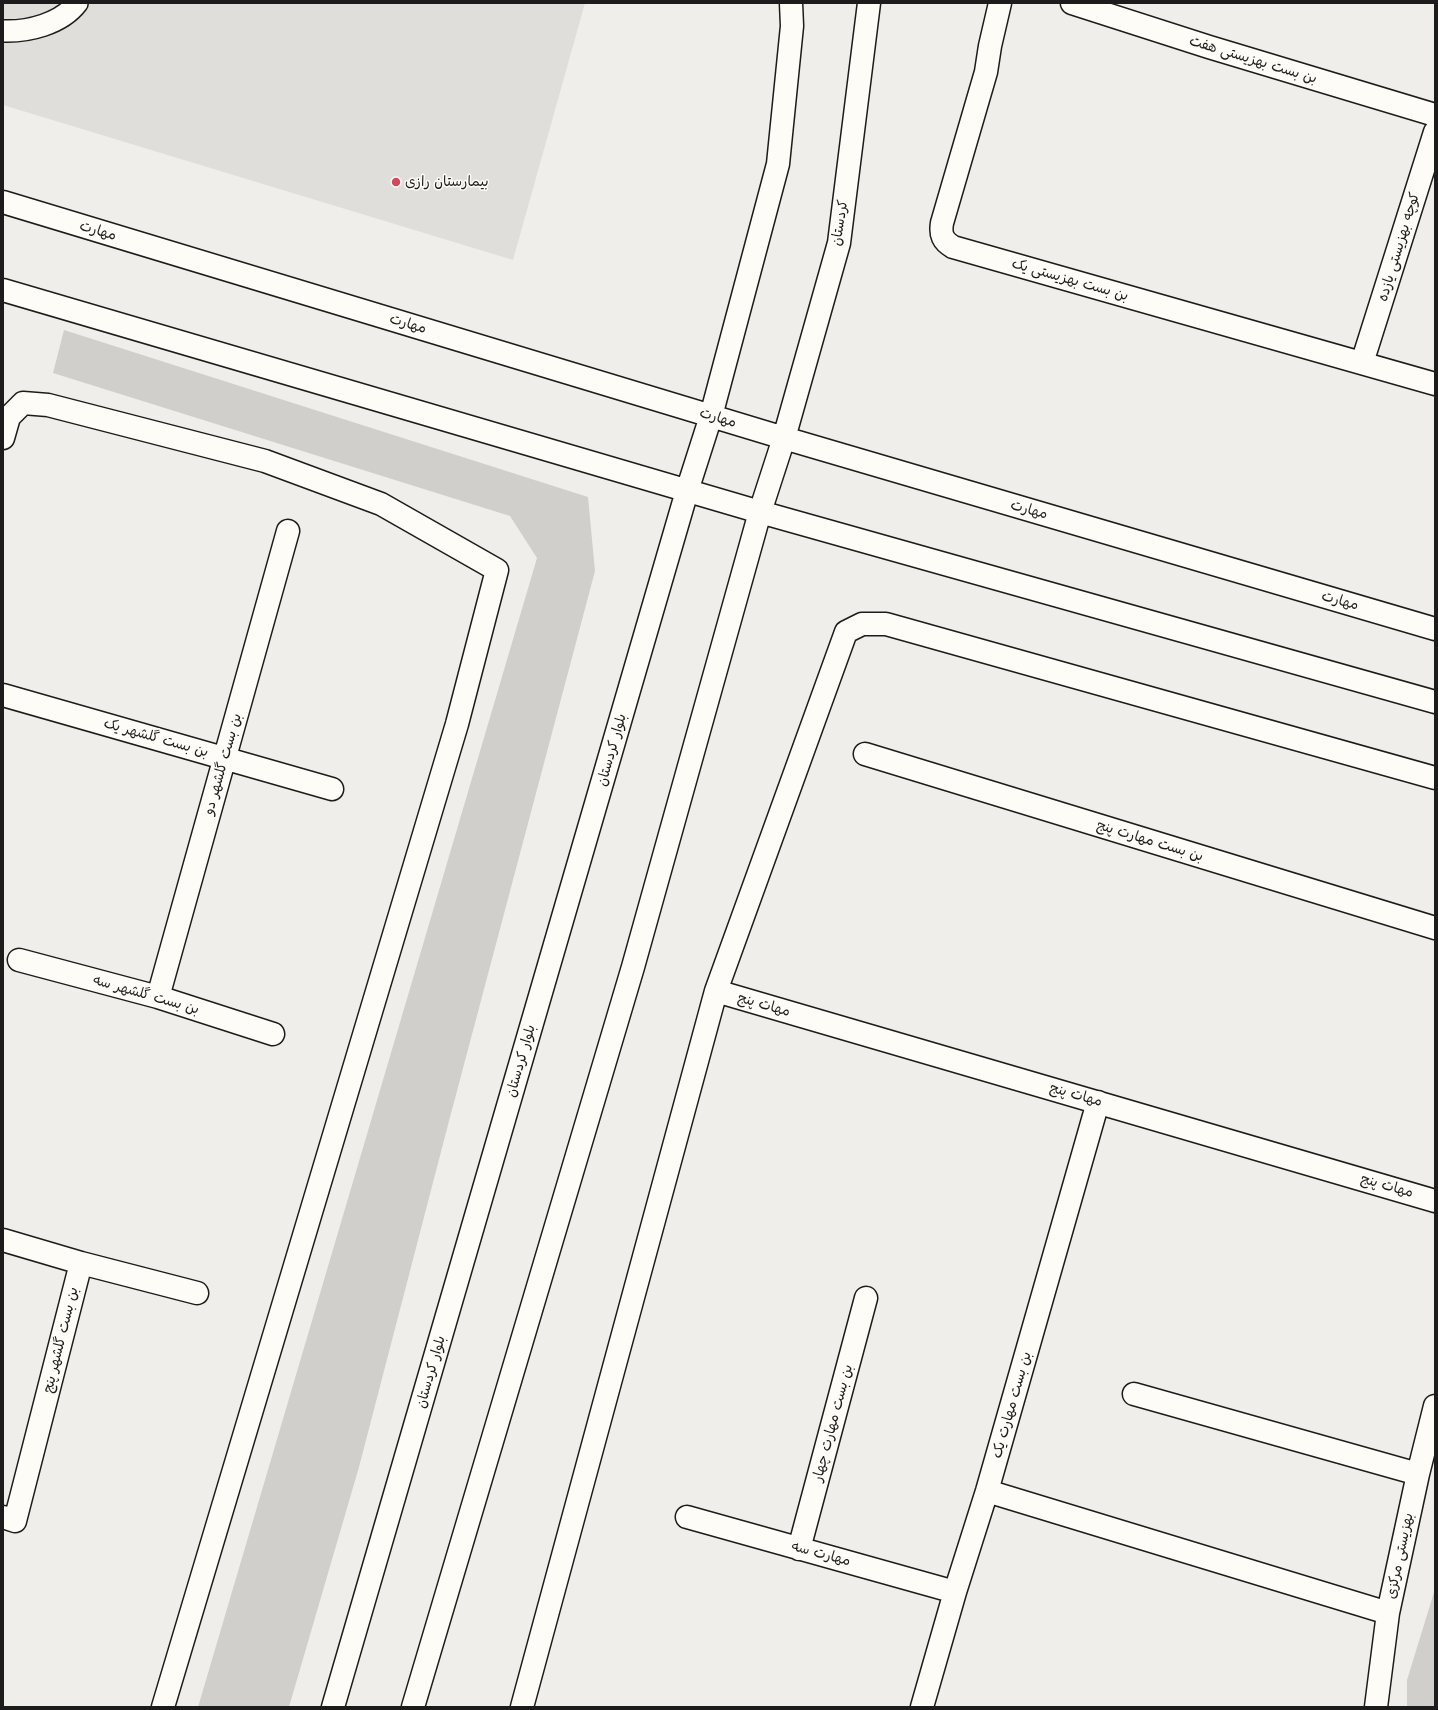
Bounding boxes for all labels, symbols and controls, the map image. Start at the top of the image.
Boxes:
street label: بن بست بهزیستی هفت [1187,33,1319,87]
place label: بیمارستان رازی [405,174,489,190]
marker: بیمارستان رازی [390,176,402,188]
street label: کوچه بهزیستی یازده [1374,190,1424,304]
street label: کردستان [828,199,852,247]
street label: مهارت [77,217,119,245]
street label: بن بست بهزیستی یک [1010,255,1130,305]
street label: مهارت [387,310,429,338]
street label: مهارت [697,404,739,432]
street label: مهارت [1009,497,1049,523]
street label: مهارت [1320,588,1360,614]
street label: بن بست گلشهر دو [200,711,246,817]
street label: بلوار کردستان [594,712,630,788]
street label: بن بست گلشهر یک [102,715,210,761]
street label: بن بست مهارت پنج [1095,817,1205,865]
street label: بن بست گلشهر سه [91,972,201,1018]
street label: مهات پنج [736,990,792,1020]
street label: بلوار کردستان [503,1023,539,1099]
street label: مهات پنج [1048,1080,1104,1110]
street label: مهات پنج [1359,1171,1415,1201]
street label: بن بست گلشهر پنج [40,1285,82,1395]
street label: بلوار کردستان [413,1334,449,1410]
street label: بن بست مهارت یک [989,1350,1035,1460]
street label: بن بست مهارت چهار [809,1363,857,1483]
street label: بهزیستی مرکزی [1383,1511,1417,1601]
street label: مهارت سه [790,1538,852,1570]

